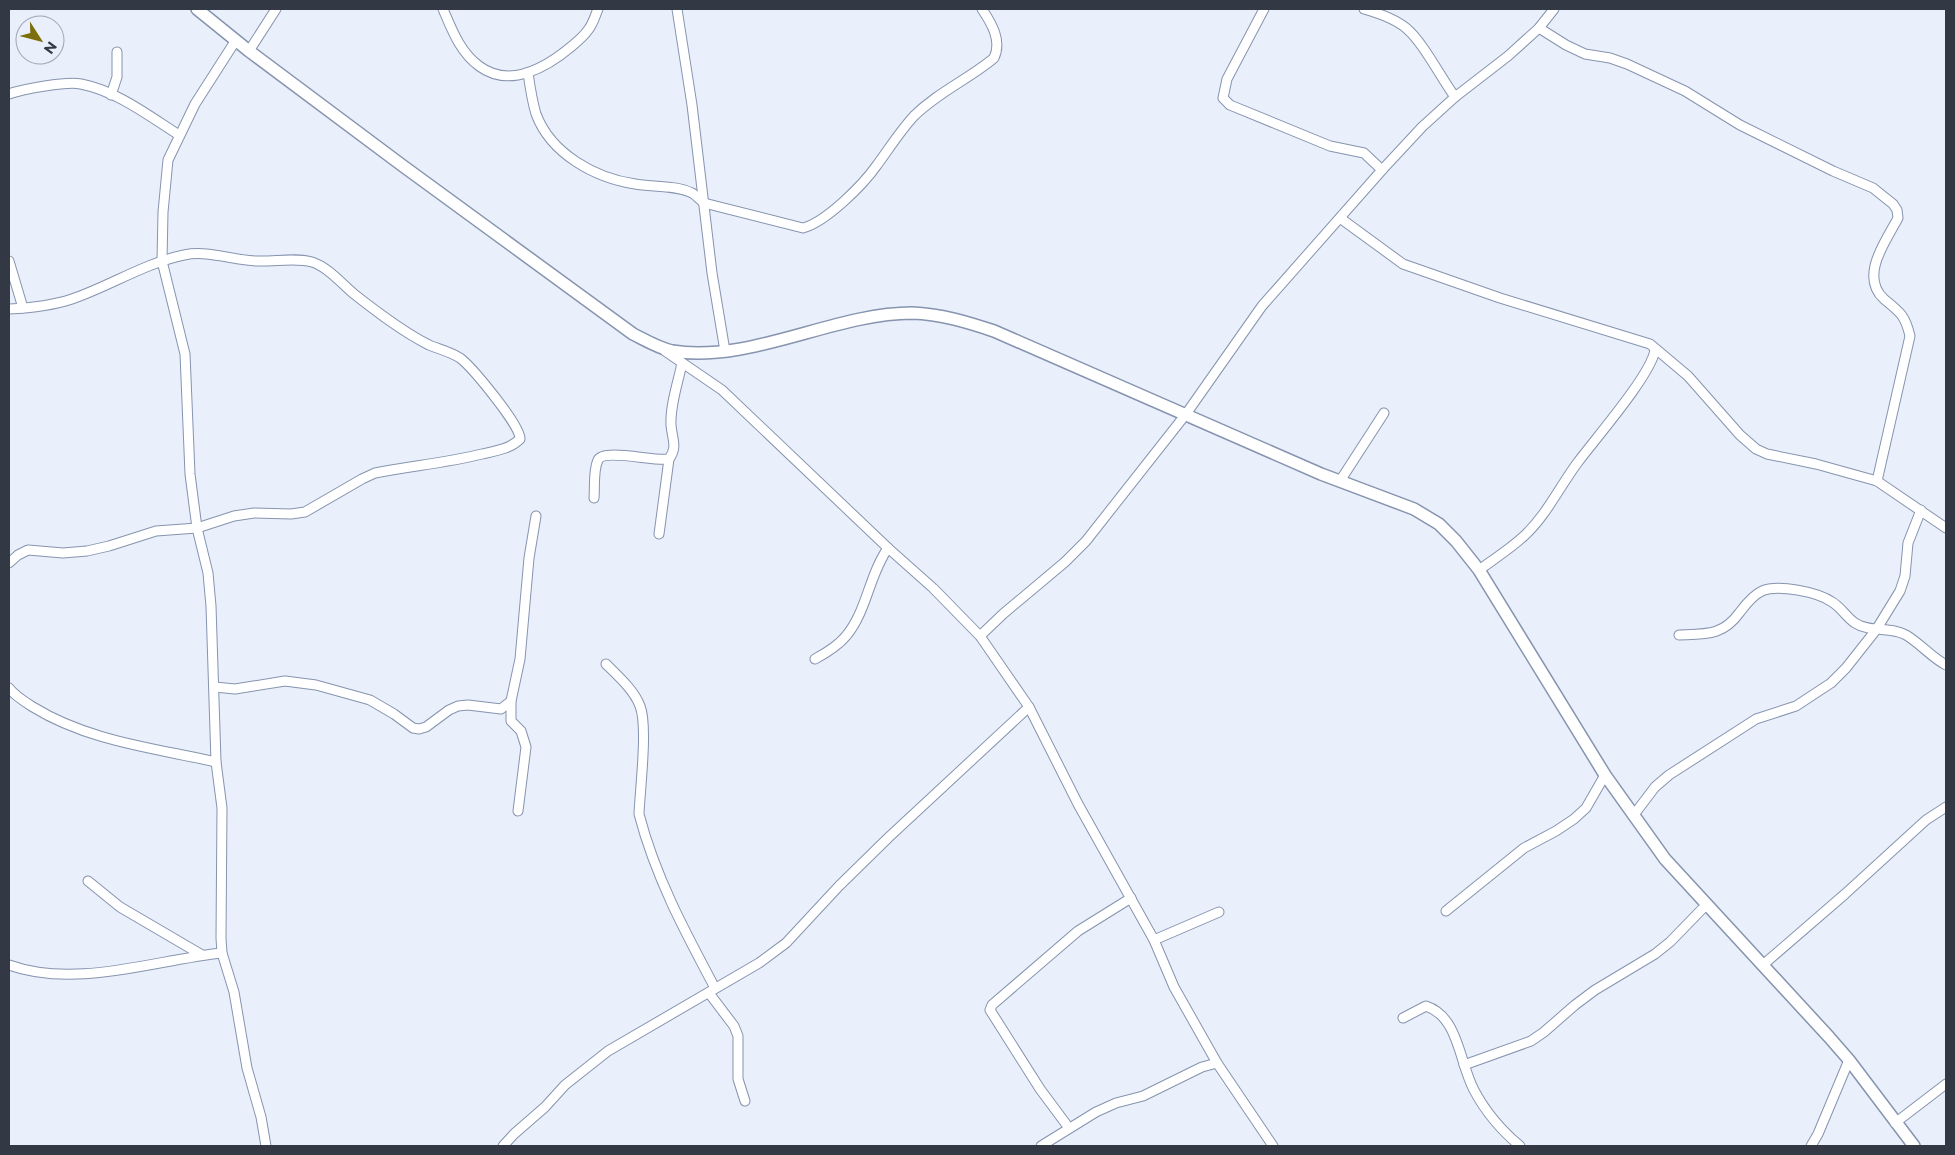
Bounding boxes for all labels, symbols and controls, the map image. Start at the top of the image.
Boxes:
north arrow [15,15,65,65]
text: N [40,38,61,58]

